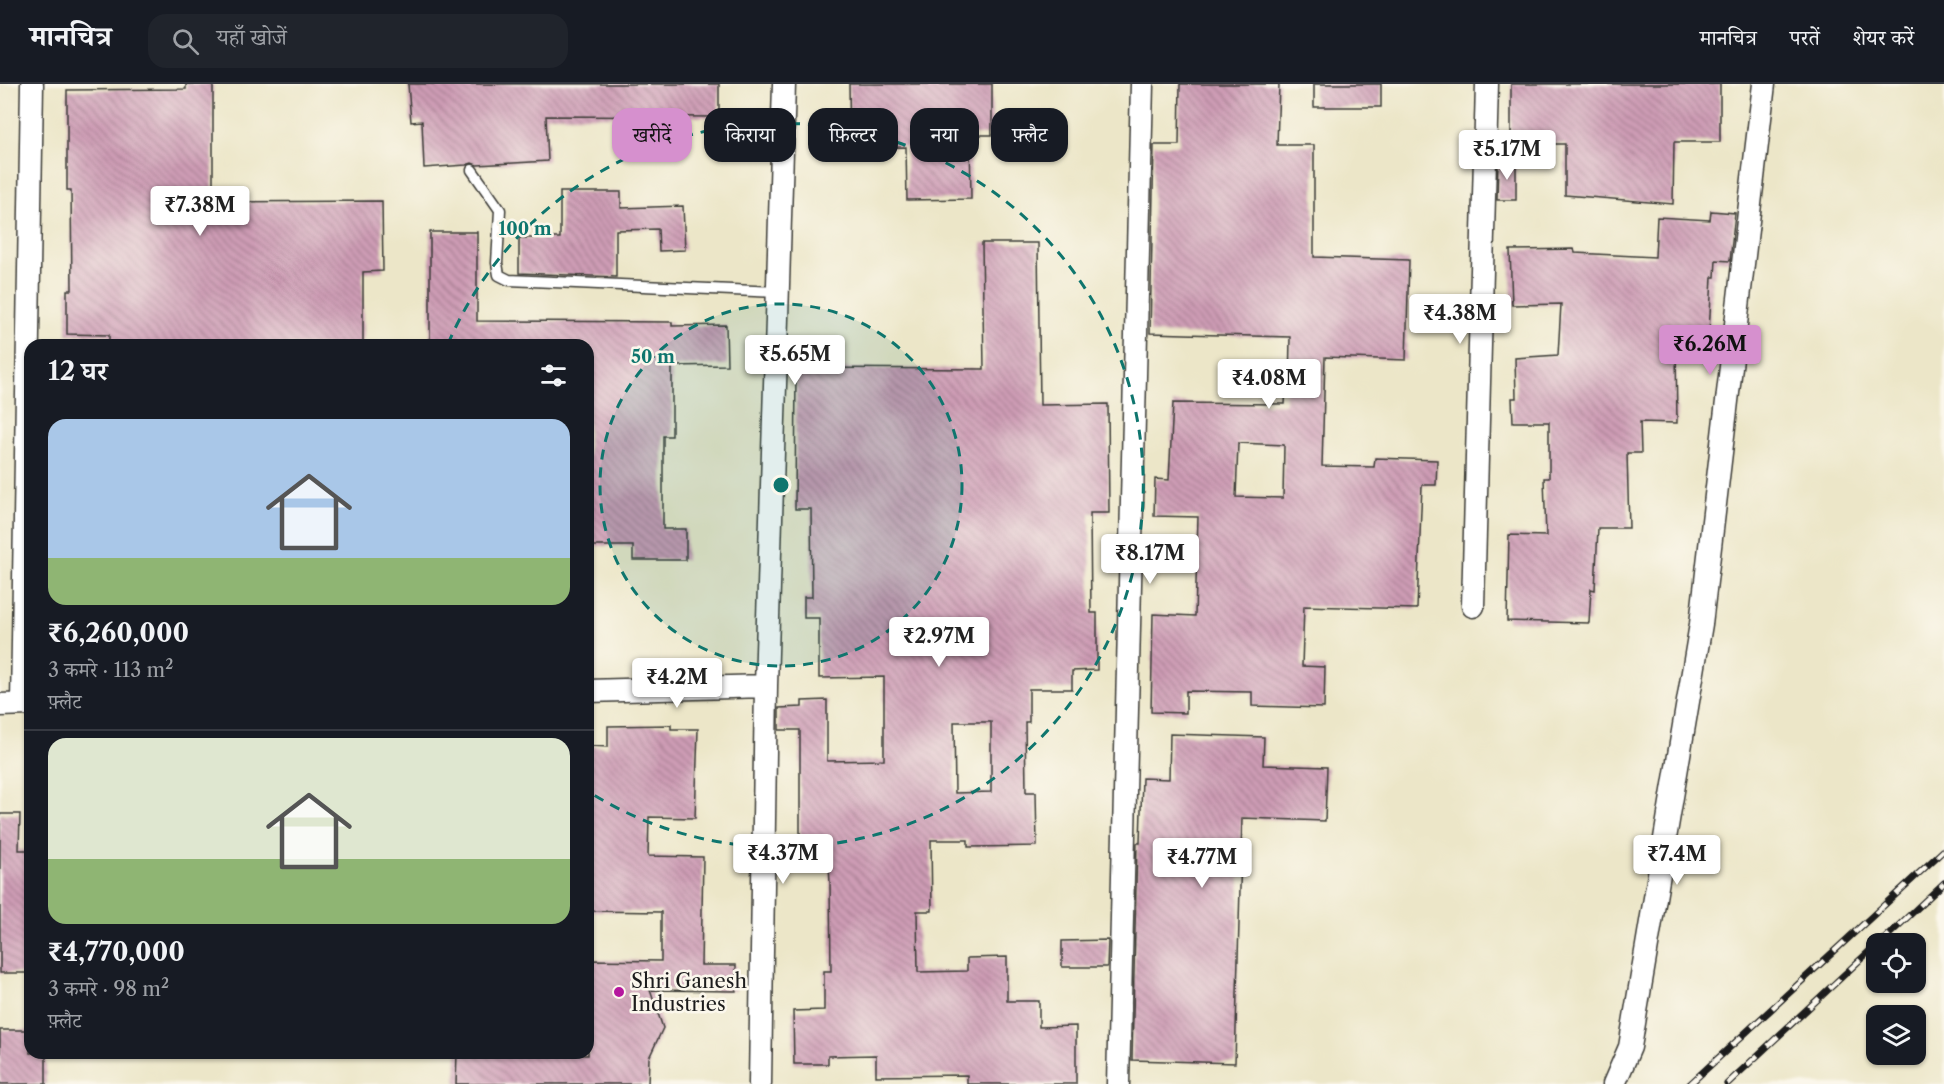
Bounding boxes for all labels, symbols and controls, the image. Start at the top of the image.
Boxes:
search box [148,14,568,68]
text: मानचित्र [30,19,112,53]
text: यहाँ खोजें [217,24,287,51]
icon: search [169,25,202,58]
text: मानचित्र [1700,25,1757,50]
text: परतें [1790,25,1820,50]
text: शेयर करें [1853,25,1914,50]
chip: खरीदें [612,108,692,162]
chip: किराया [704,108,796,162]
chip: फ़िल्टर [808,108,898,162]
chip: नया [910,108,979,162]
chip: फ़्लैट [991,108,1068,162]
pin: ₹5.17M [1458,130,1556,181]
text: ₹5.17M [1473,137,1541,161]
pin: ₹7.38M [151,186,249,237]
text: ₹7.38M [164,193,236,217]
text: 100 m [498,218,552,240]
pin: ₹4.38M [1411,294,1509,345]
text: ₹4.38M [1423,301,1497,325]
pin: ₹6.26M [1661,325,1759,376]
text: ₹6.26M [1673,332,1747,356]
pin: ₹5.65M [746,335,844,386]
text: ₹5.65M [759,342,831,366]
text: 50 m [631,346,675,368]
text: 12 घर [48,355,107,387]
icon: filters [537,359,570,392]
pin: ₹4.08M [1220,359,1318,410]
text: ₹4.08M [1232,366,1306,390]
icon: home [255,458,363,566]
centre of rings [771,475,791,495]
pin: ₹8.17M [1101,534,1199,585]
text: ₹8.17M [1115,541,1185,565]
text: ₹6,260,000 [48,617,189,649]
pin: ₹2.97M [890,617,988,668]
text: ₹2.97M [903,624,975,648]
text: 3 कमरे · 113 m² [48,658,173,682]
pin: ₹4.2M [635,658,719,709]
text: ₹4.2M [646,665,708,689]
text: फ़्लैट [48,690,81,714]
icon: home [255,777,363,885]
pin: ₹4.37M [734,834,832,885]
pin: ₹7.4M [1635,835,1719,886]
pin: ₹4.77M [1153,838,1251,889]
text: ₹4.37M [747,841,819,865]
text: ₹7.4M [1647,842,1707,866]
text: ₹4.77M [1167,845,1237,869]
map controls [1866,933,1926,1065]
button: locate [1866,933,1926,993]
text: ₹4,770,000 [48,936,185,968]
place label: Shri Ganesh Industries [631,969,747,1016]
text: 3 कमरे · 98 m² [48,977,169,1001]
marker: Shri Ganesh Industries [612,985,626,999]
button: layers [1866,1005,1926,1065]
text: फ़्लैट [48,1009,81,1033]

